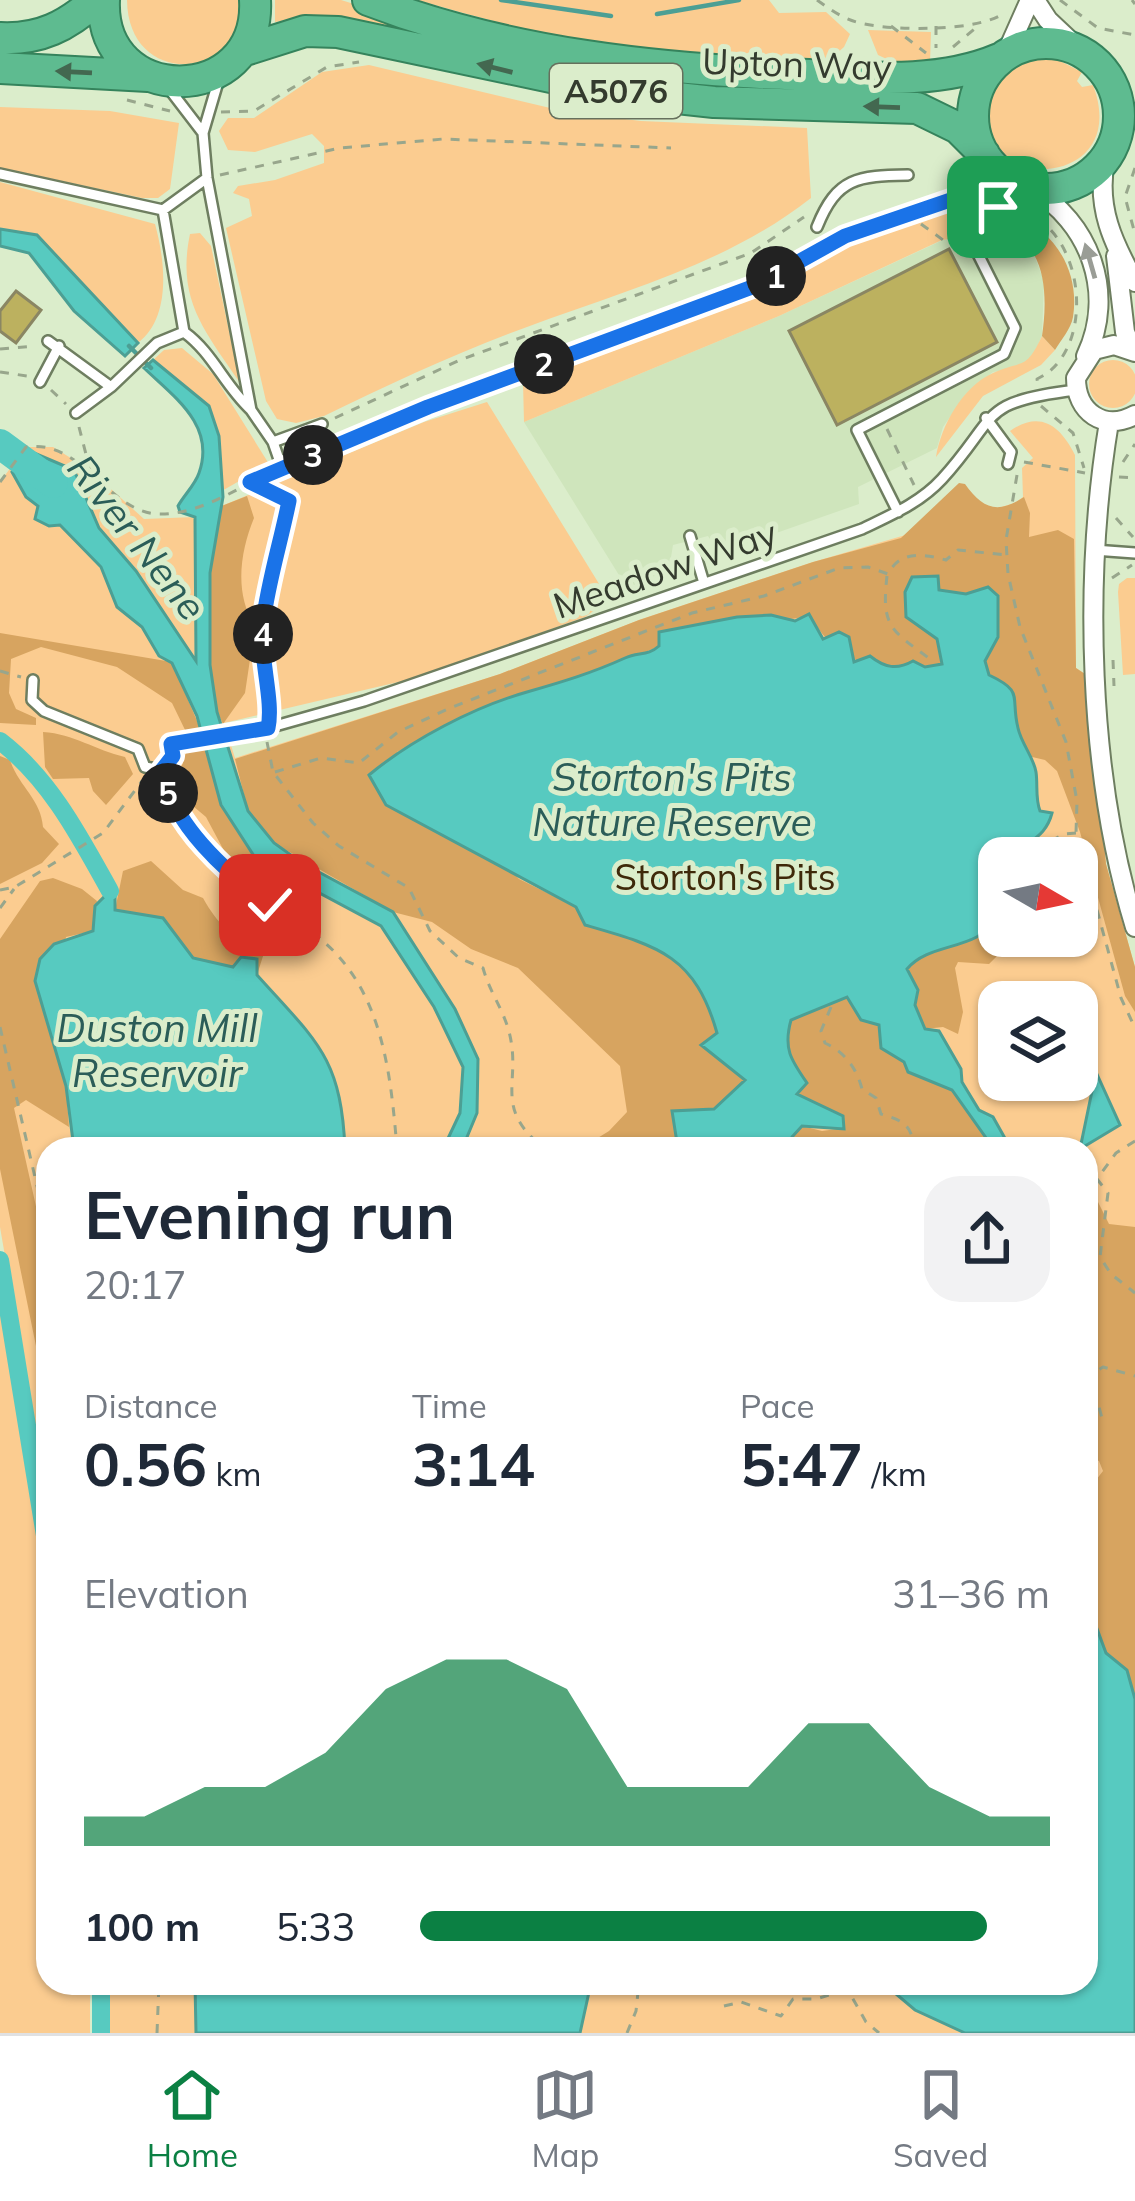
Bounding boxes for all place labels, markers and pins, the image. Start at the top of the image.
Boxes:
pin [947,156,1049,258]
pin: 1 [746,246,806,306]
pin: 2 [514,334,574,394]
pin: 3 [283,425,343,485]
pin: 4 [233,604,293,664]
pin: 5 [138,763,198,823]
pin [219,854,321,956]

